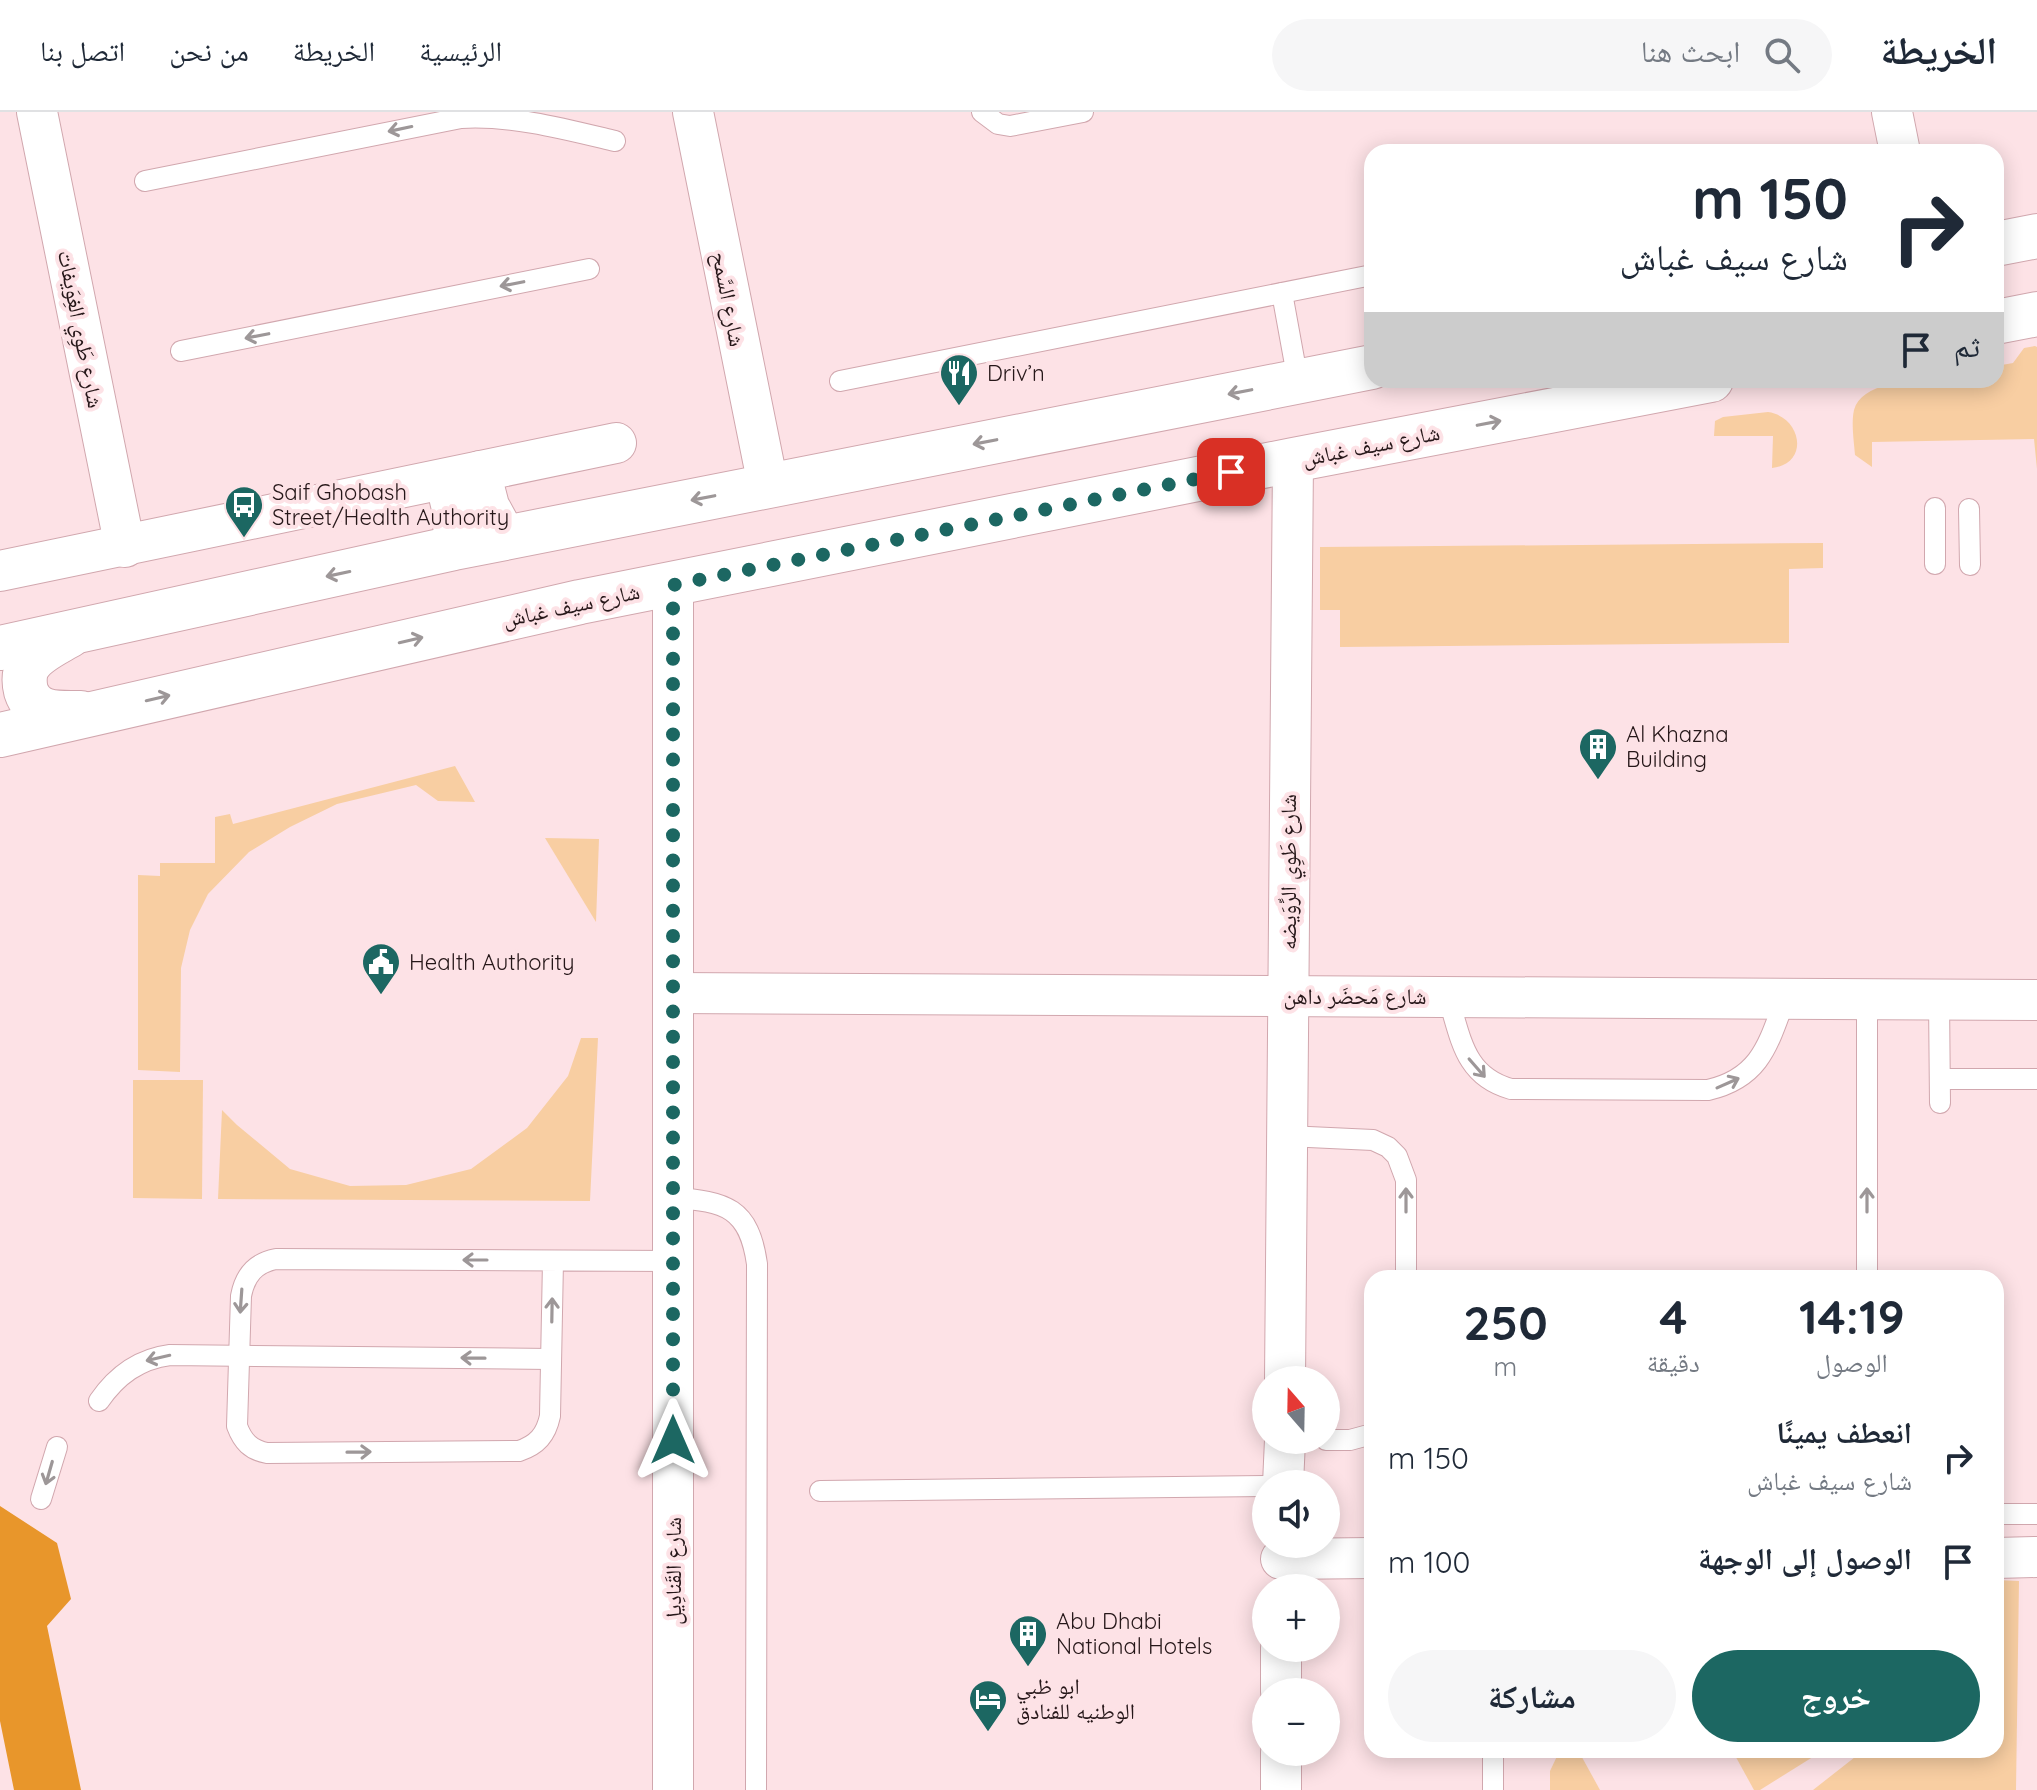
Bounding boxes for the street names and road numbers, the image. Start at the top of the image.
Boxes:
street label: شارع طَوِي الغِوَيفات [48,248,110,411]
street label: شارع السَّمح [706,249,752,349]
street label: شارع سيف غباش [1300,418,1442,472]
street label: شارع سيف غباش [500,577,642,633]
street label: شارع طَوِي الرِّوَيضه [1274,794,1306,950]
street label: شارع مَحضَر داهن [1284,982,1426,1010]
street label: شارع القَنادِيل [659,1517,687,1625]

